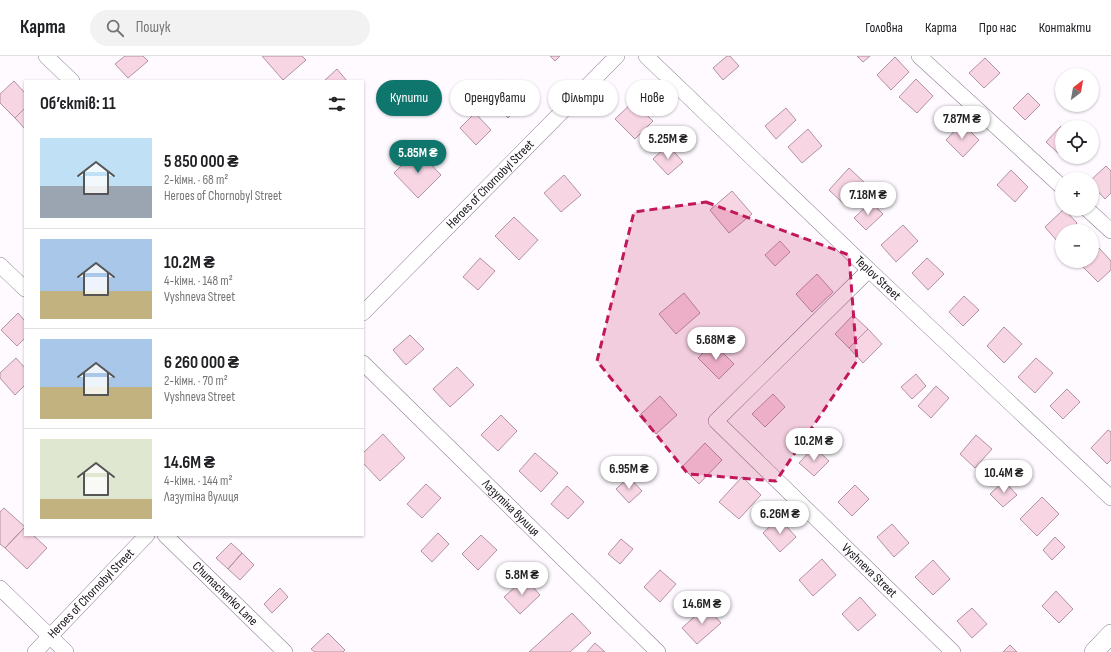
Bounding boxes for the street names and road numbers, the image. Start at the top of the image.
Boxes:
street label: Heroes of Chornobyl Street [443,137,538,232]
street label: Teplov Street [851,253,904,304]
street label: Лазутіна вулиця [478,475,543,540]
street label: Vyshneva Street [838,540,900,601]
street label: Heroes of Chornobyl Street [44,545,138,642]
street label: Chumachenko Lane [189,558,261,629]

